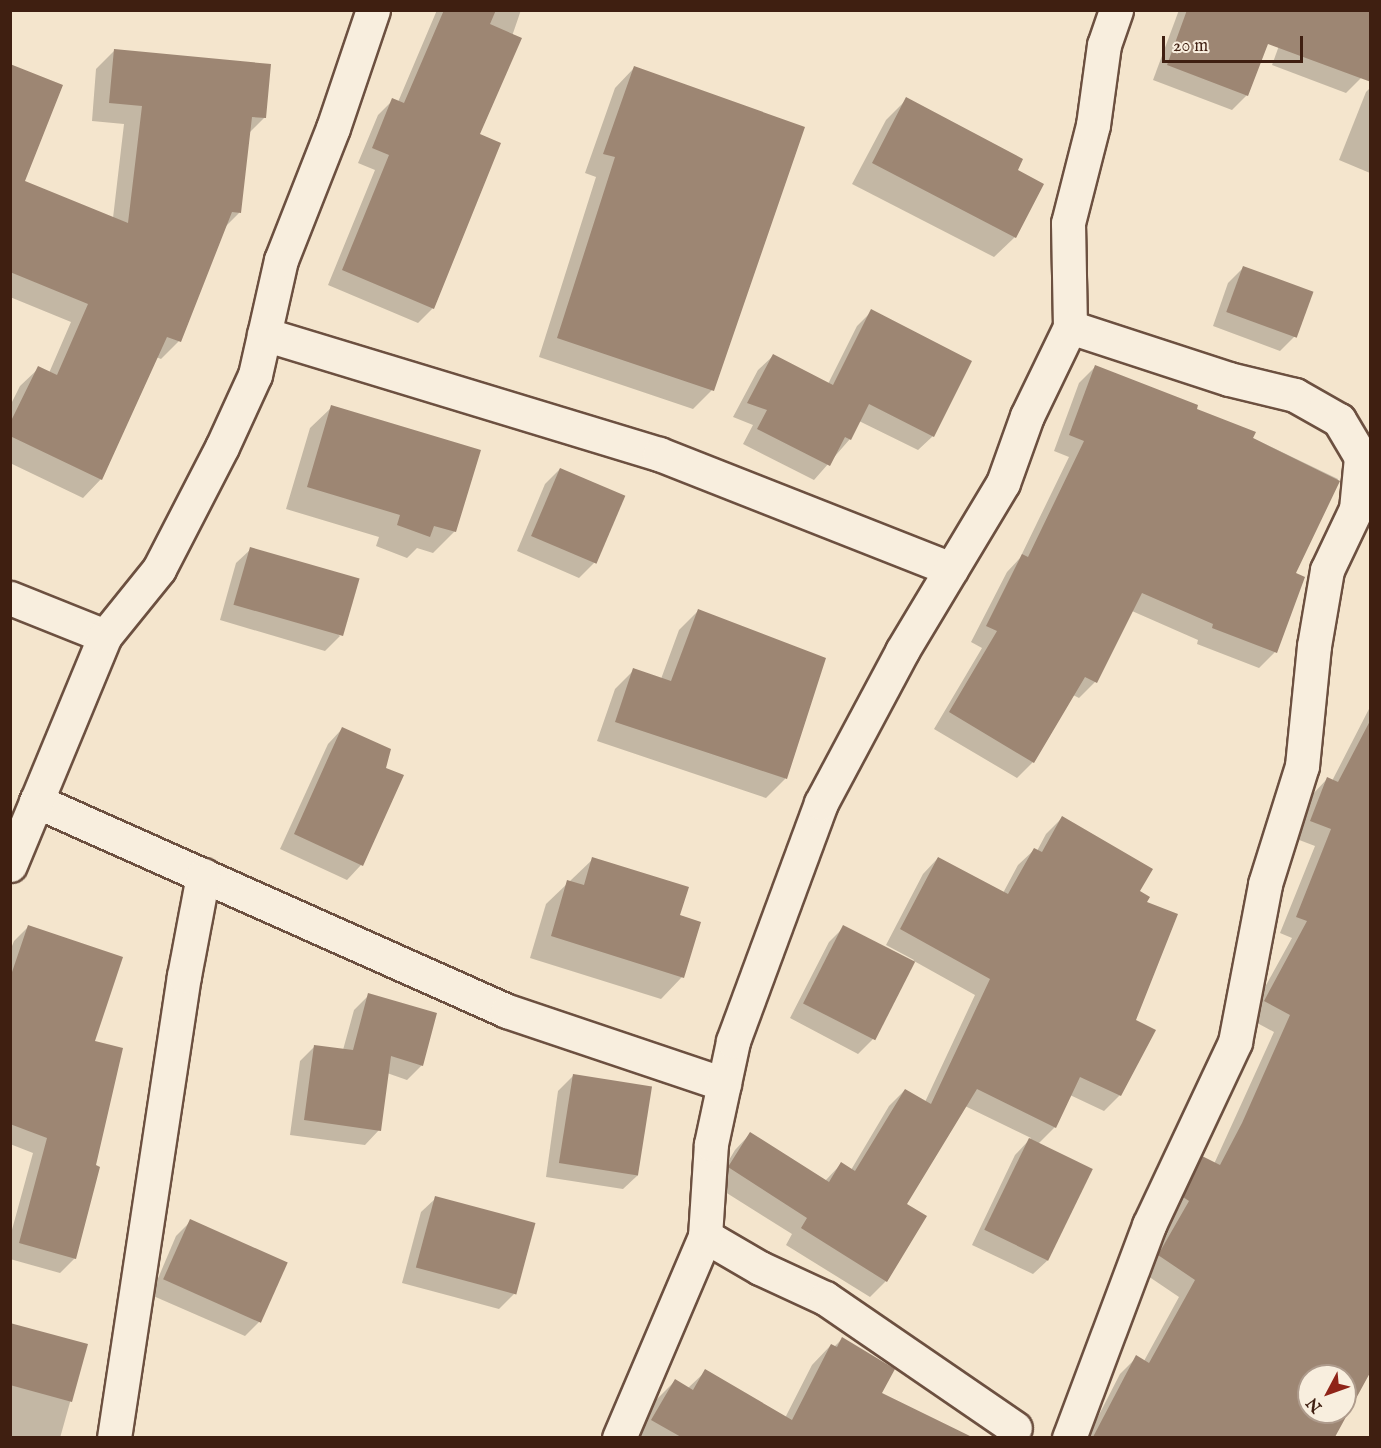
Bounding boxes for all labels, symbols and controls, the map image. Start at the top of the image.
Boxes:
scale bar [1165,24,1306,62]
text: 20 m [1173,35,1208,58]
north arrow [1297,1364,1357,1424]
text: N [1303,1393,1327,1416]

